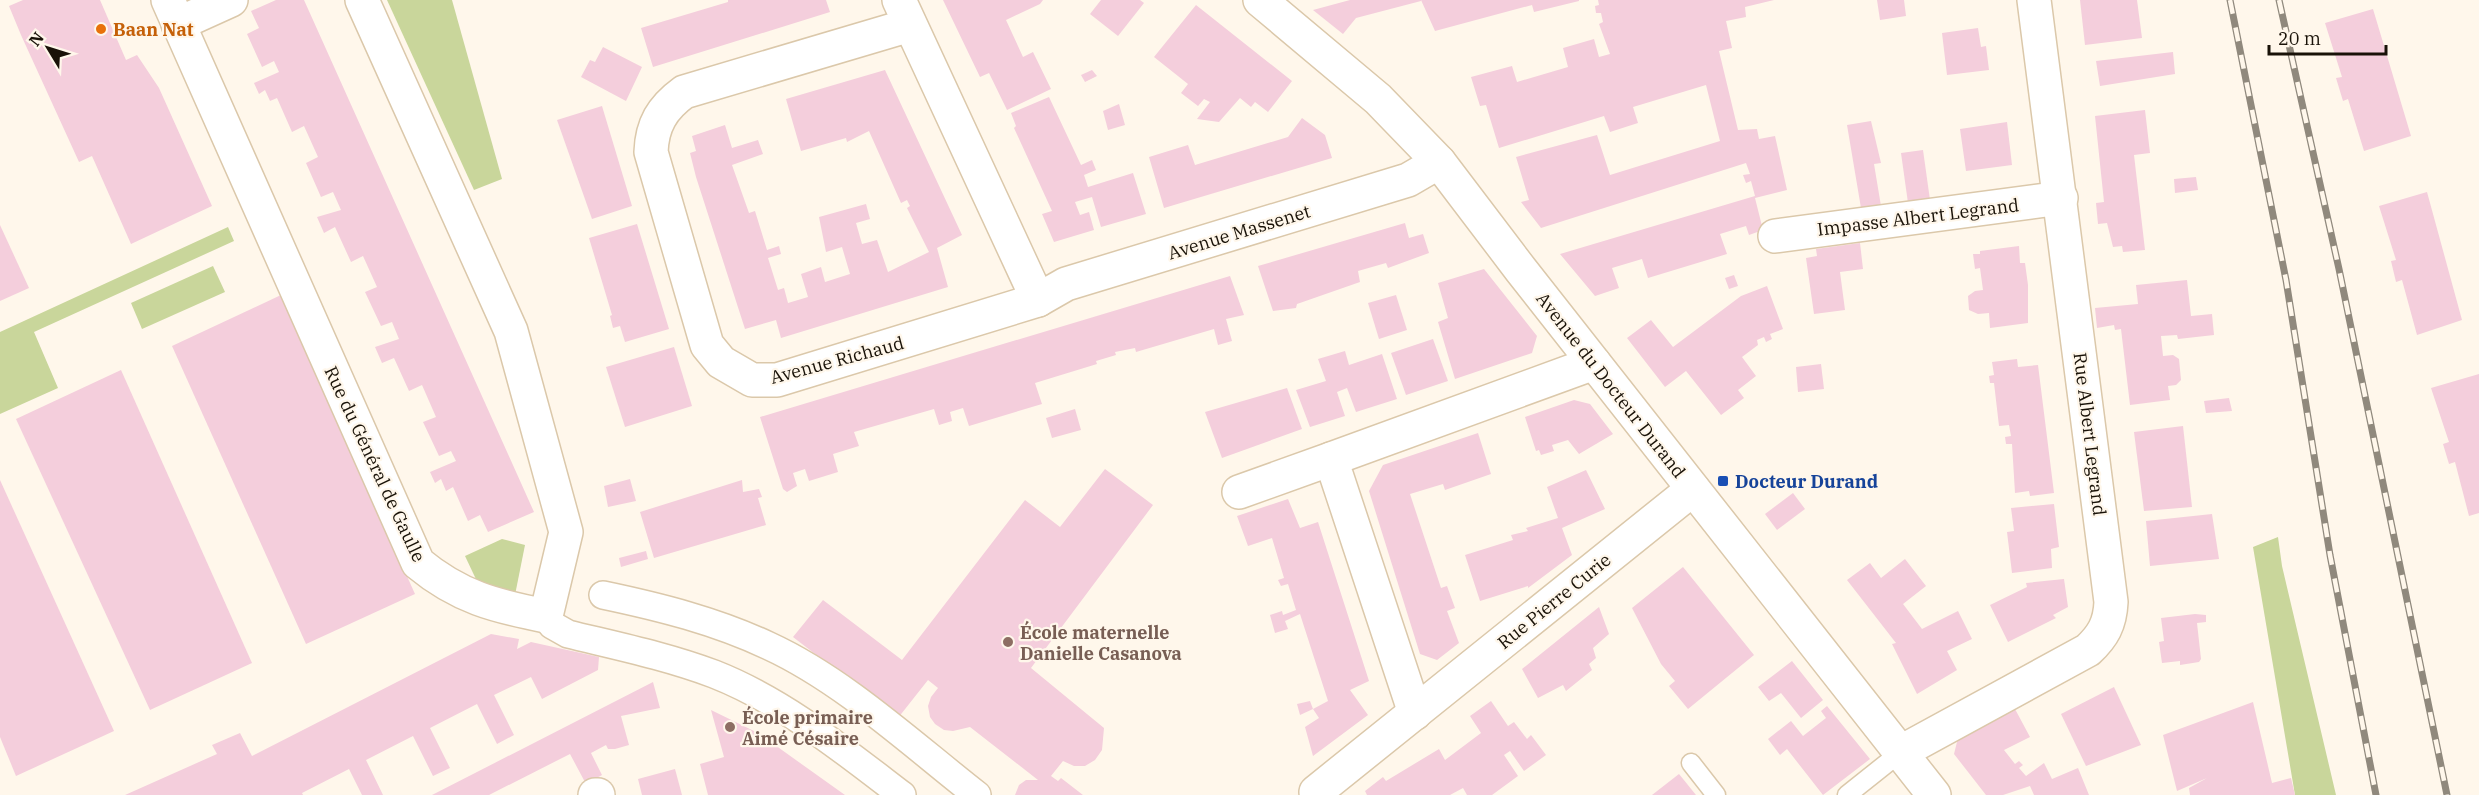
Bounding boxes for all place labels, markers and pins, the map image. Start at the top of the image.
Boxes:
place label: Baan Nat [113,18,194,41]
marker: Baan Nat [94,22,108,36]
place label: Docteur Durand [1735,470,1878,493]
marker: Docteur Durand [1716,474,1730,488]
place label: École maternelle Danielle Casanova [1020,620,1182,665]
marker: École maternelle Danielle Casanova [1001,635,1015,649]
place label: École primaire Aimé Césaire [742,705,873,750]
marker: École primaire Aimé Césaire [723,720,737,734]

